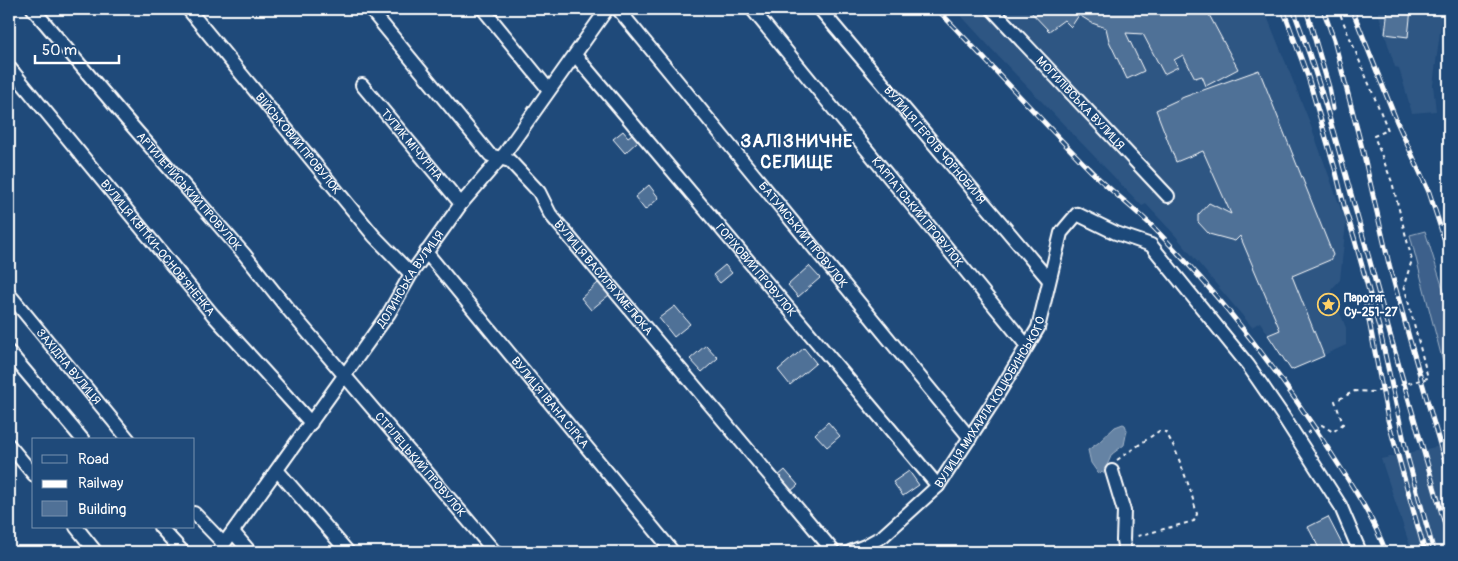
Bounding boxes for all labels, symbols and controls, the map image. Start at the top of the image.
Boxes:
scale bar [35,32,119,64]
text: 50 m [42,41,77,60]
street label: МОГИЛІВСЬКА ВУЛИЦЯ [1033,53,1128,153]
street label: ВУЛИЦЯ ГЕРОЇВ ЧОРНОБИЛЯ [881,83,989,207]
street label: ВІЙСЬКОВИЙ ПРОВУЛОК [252,90,344,197]
street label: ТУПИК МІЧУРІНА [378,106,446,184]
street label: АРТИЛЕРІЙСЬКИЙ ПРОВУЛОК [133,129,245,254]
district label: ЗАЛІЗНИЧНЕ СЕЛИЩЕ [741,130,853,174]
street label: КАРПАТСЬКИЙ ПРОВУЛОК [868,154,967,270]
street label: ВУЛИЦЯ КВІТКИ-ОСНОВ'ЯНЕНКА [97,177,218,319]
street label: БАТУМСЬКИЙ ПРОВУЛОК [755,179,851,291]
street label: ВУЛИЦЯ ВАСИЛЯ ХМЕЛЮКА [551,217,656,339]
street label: ГОРІХОВИЙ ПРОВУЛОК [713,220,800,320]
street label: ДОЛИНСЬКА ВУЛИЦЯ [373,228,447,331]
place label: Паротяг Су-251-27 [1344,291,1398,320]
place icon: Паротяг Су-251-27 [1316,293,1340,317]
street label: ВУЛИЦЯ МИХАЙЛА КОЦЮБИНСЬКОГО [931,315,1048,491]
street label: ЗАХІДНА ВУЛИЦЯ [33,326,104,408]
street label: ВУЛИЦЯ ІВАНА СІРКА [508,354,592,451]
street label: СТРІЛЕЦЬКИЙ ПРОВУЛОК [372,409,469,520]
legend [32,438,195,528]
text: Road [78,450,109,469]
text: Railway [78,474,124,493]
text: Building [78,500,126,519]

